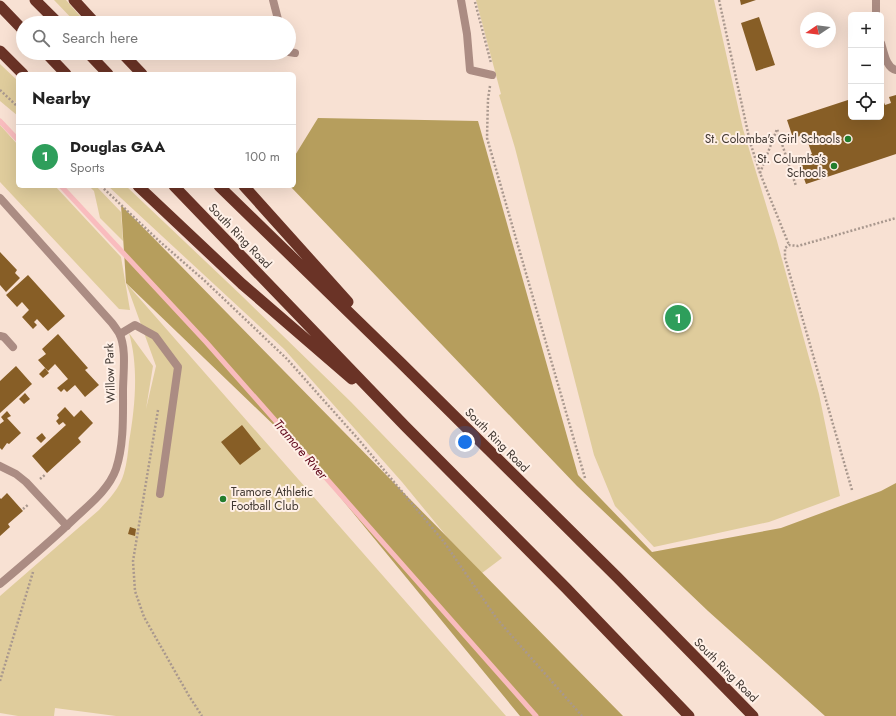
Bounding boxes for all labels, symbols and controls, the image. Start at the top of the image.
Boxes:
north arrow [800,12,836,48]
map controls [848,12,884,120]
button: + [848,12,884,48]
search box [16,16,296,60]
icon: search [30,27,52,49]
text: Search here [62,27,138,49]
button: − [848,48,884,84]
button: locate [848,84,884,120]
text: Nearby [32,86,90,110]
place label: St. Colomba's Girl Schools [705,130,840,148]
marker: St. Colomba's Girl Schools [843,134,853,144]
text: Douglas GAA [70,136,165,158]
text: 1 [42,147,48,166]
text: 100 m [245,147,280,166]
place label: St. Columba’s Schools [757,150,826,182]
text: Sports [70,158,104,177]
marker: St. Columba’s Schools [829,161,839,171]
street label: South Ring Road [204,199,276,273]
pin: 1 [665,303,691,333]
street label: Willow Park [100,342,120,403]
street label: South Ring Road [461,404,533,476]
water label: Tramore River [269,415,333,484]
your location [455,432,475,452]
place label: Tramore Athletic Football Club [231,483,313,515]
marker: Tramore Athletic Football Club [218,494,228,504]
street label: South Ring Road [690,634,762,706]

